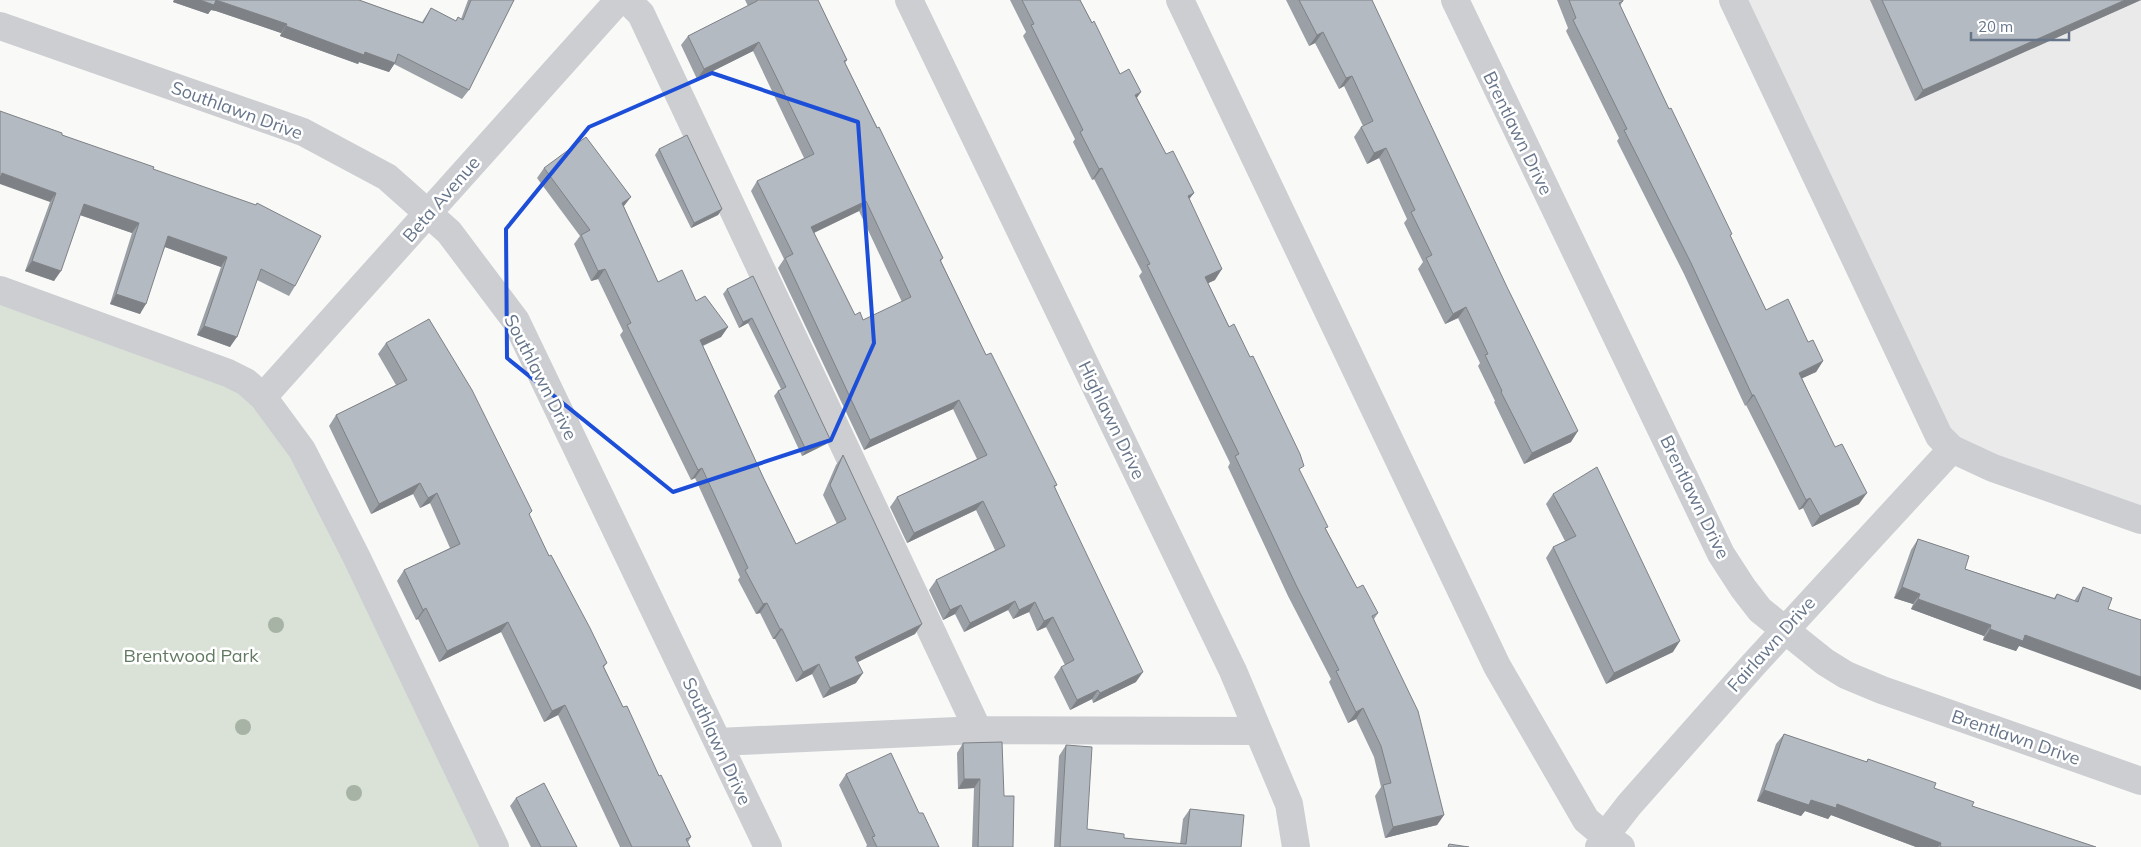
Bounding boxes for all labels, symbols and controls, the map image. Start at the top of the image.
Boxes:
scale bar [1971,10,2068,42]
text: 20 m [1978,17,2013,36]
street label: Brentlawn Drive [1478,67,1558,199]
street label: Southlawn Drive [168,76,306,144]
street label: Beta Avenue [397,151,485,247]
street label: Southlawn Drive [499,310,583,444]
street label: Highlawn Drive [1073,357,1151,483]
street label: Brentlawn Drive [1655,431,1735,563]
street label: Fairlawn Drive [1722,591,1820,697]
park label: Brentwood Park [124,644,259,667]
street label: Southlawn Drive [677,674,757,808]
street label: Brentlawn Drive [1949,704,2083,770]

